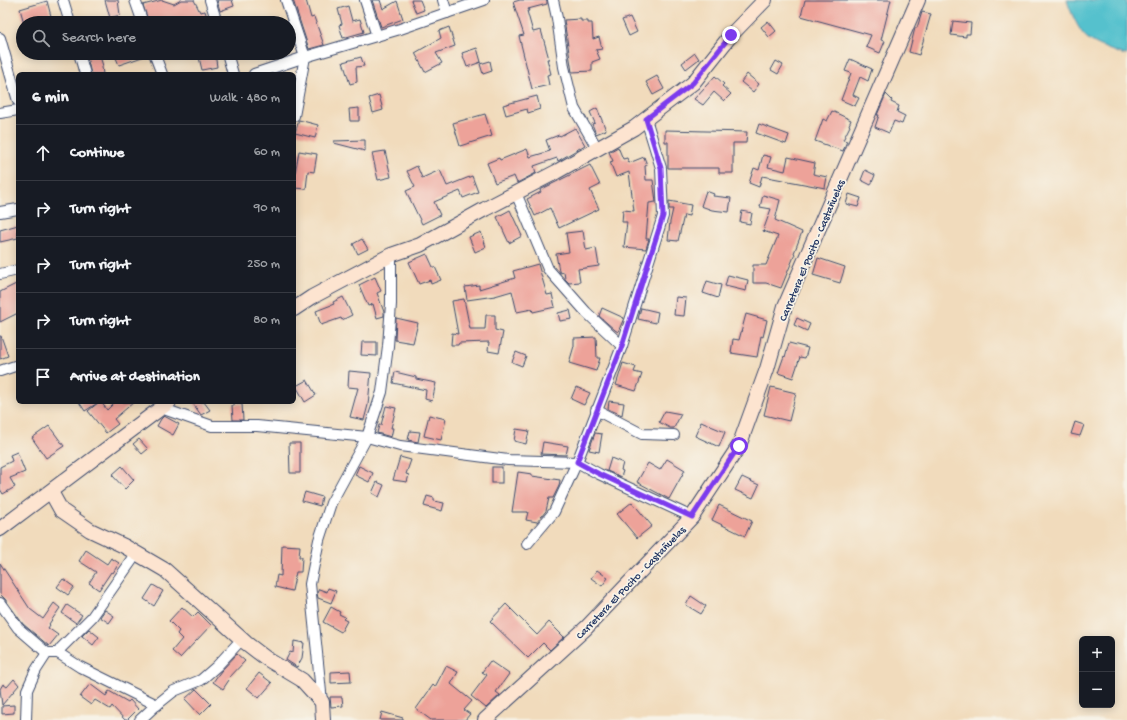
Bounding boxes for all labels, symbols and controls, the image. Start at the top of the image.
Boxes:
search box [16,16,296,60]
route end [722,26,740,44]
icon: search [30,27,52,49]
text: Search here [62,29,136,47]
text: 6 min [32,88,68,108]
text: Walk · 480 m [210,91,280,106]
icon: ahead [32,142,54,164]
text: Continue [70,144,124,162]
text: 60 m [254,145,280,160]
street label: Carretera El Pocito - Castañuelas [778,177,848,323]
icon: right [32,198,54,220]
text: Turn right [70,200,130,218]
text: 90 m [254,201,280,216]
icon: right [32,254,54,276]
text: Turn right [70,256,130,274]
text: 250 m [247,257,280,272]
icon: right [32,310,54,332]
text: Turn right [70,312,130,330]
text: 80 m [253,313,280,328]
icon: arrive [32,366,54,388]
text: Arrive at destination [70,368,200,386]
route start [730,437,748,455]
street label: Carretera El Pocito - Castañuelas [574,524,689,642]
map controls [1079,636,1115,708]
button: + [1079,636,1115,672]
button: − [1079,672,1115,708]

